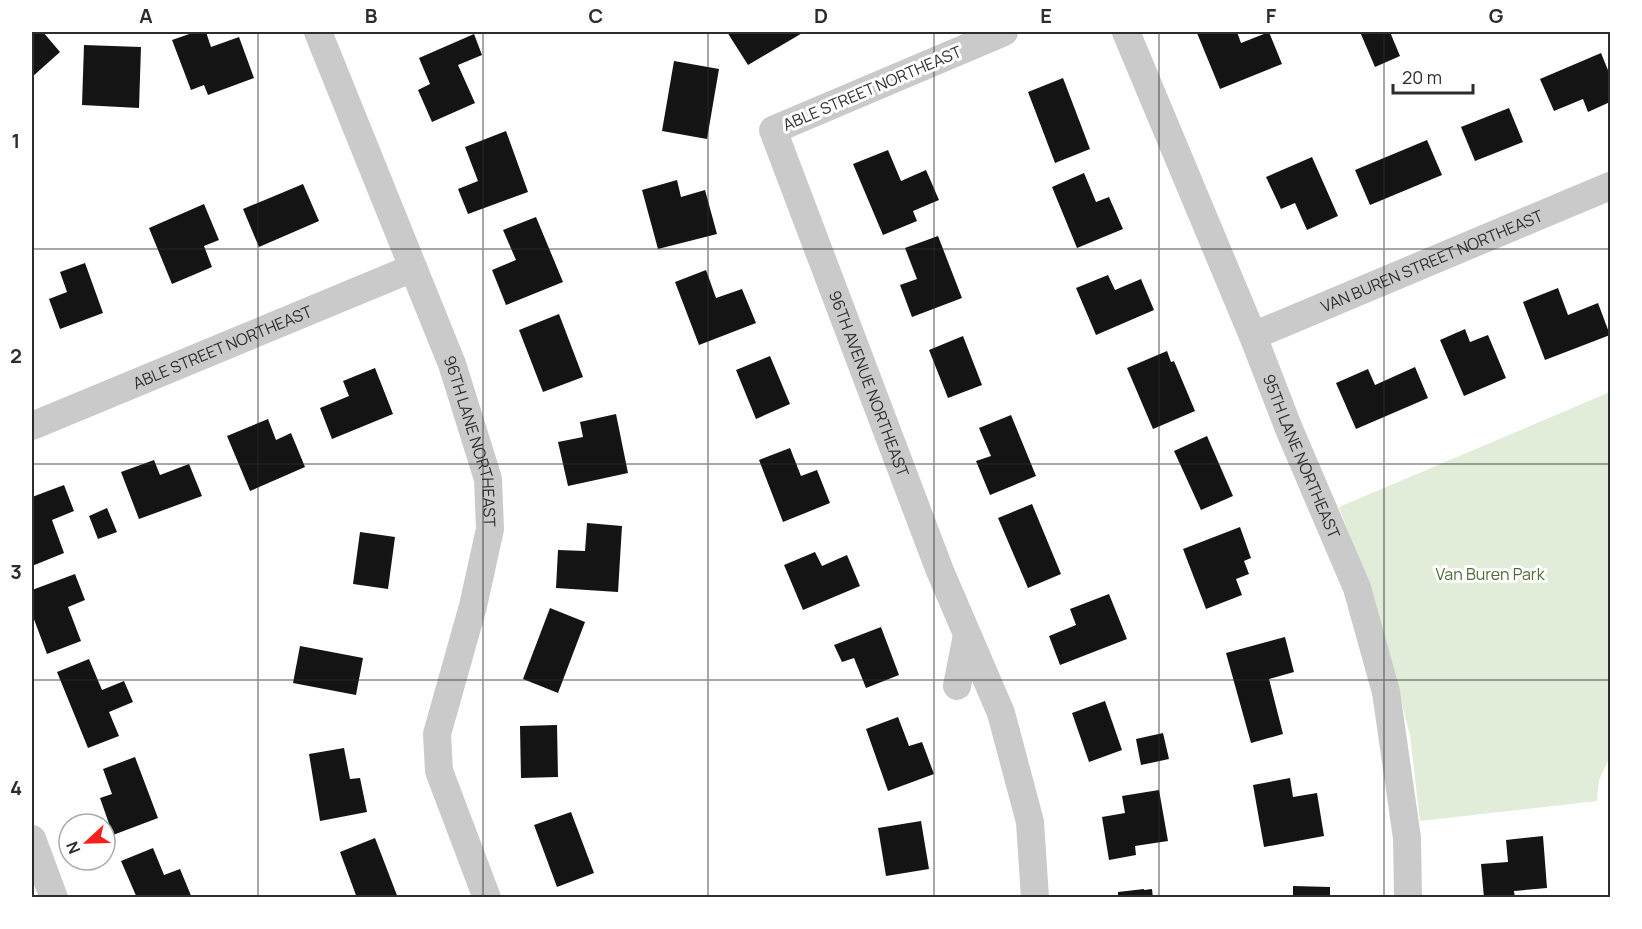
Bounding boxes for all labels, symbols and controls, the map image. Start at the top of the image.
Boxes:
text: A [139,2,153,29]
text: B [365,2,378,29]
text: C [589,2,603,29]
text: D [814,2,828,29]
text: E [1040,2,1052,29]
text: F [1266,2,1277,29]
text: G [1489,2,1504,29]
street label: ABLE STREET NORTHEAST [779,40,965,136]
scale bar [1393,57,1472,95]
text: 20 m [1402,65,1442,89]
text: 1 [12,127,20,154]
street label: VAN BUREN STREET NORTHEAST [1318,204,1547,317]
street label: 96TH AVENUE NORTHEAST [824,287,914,480]
street label: ABLE STREET NORTHEAST [129,300,316,394]
text: 2 [10,342,22,369]
street label: 96TH LANE NORTHEAST [439,352,501,528]
street label: 95TH LANE NORTHEAST [1258,371,1346,542]
text: 3 [10,558,22,585]
park label: Van Buren Park [1435,563,1546,585]
text: 4 [10,774,22,801]
north arrow [57,812,117,872]
text: N [61,838,85,857]

